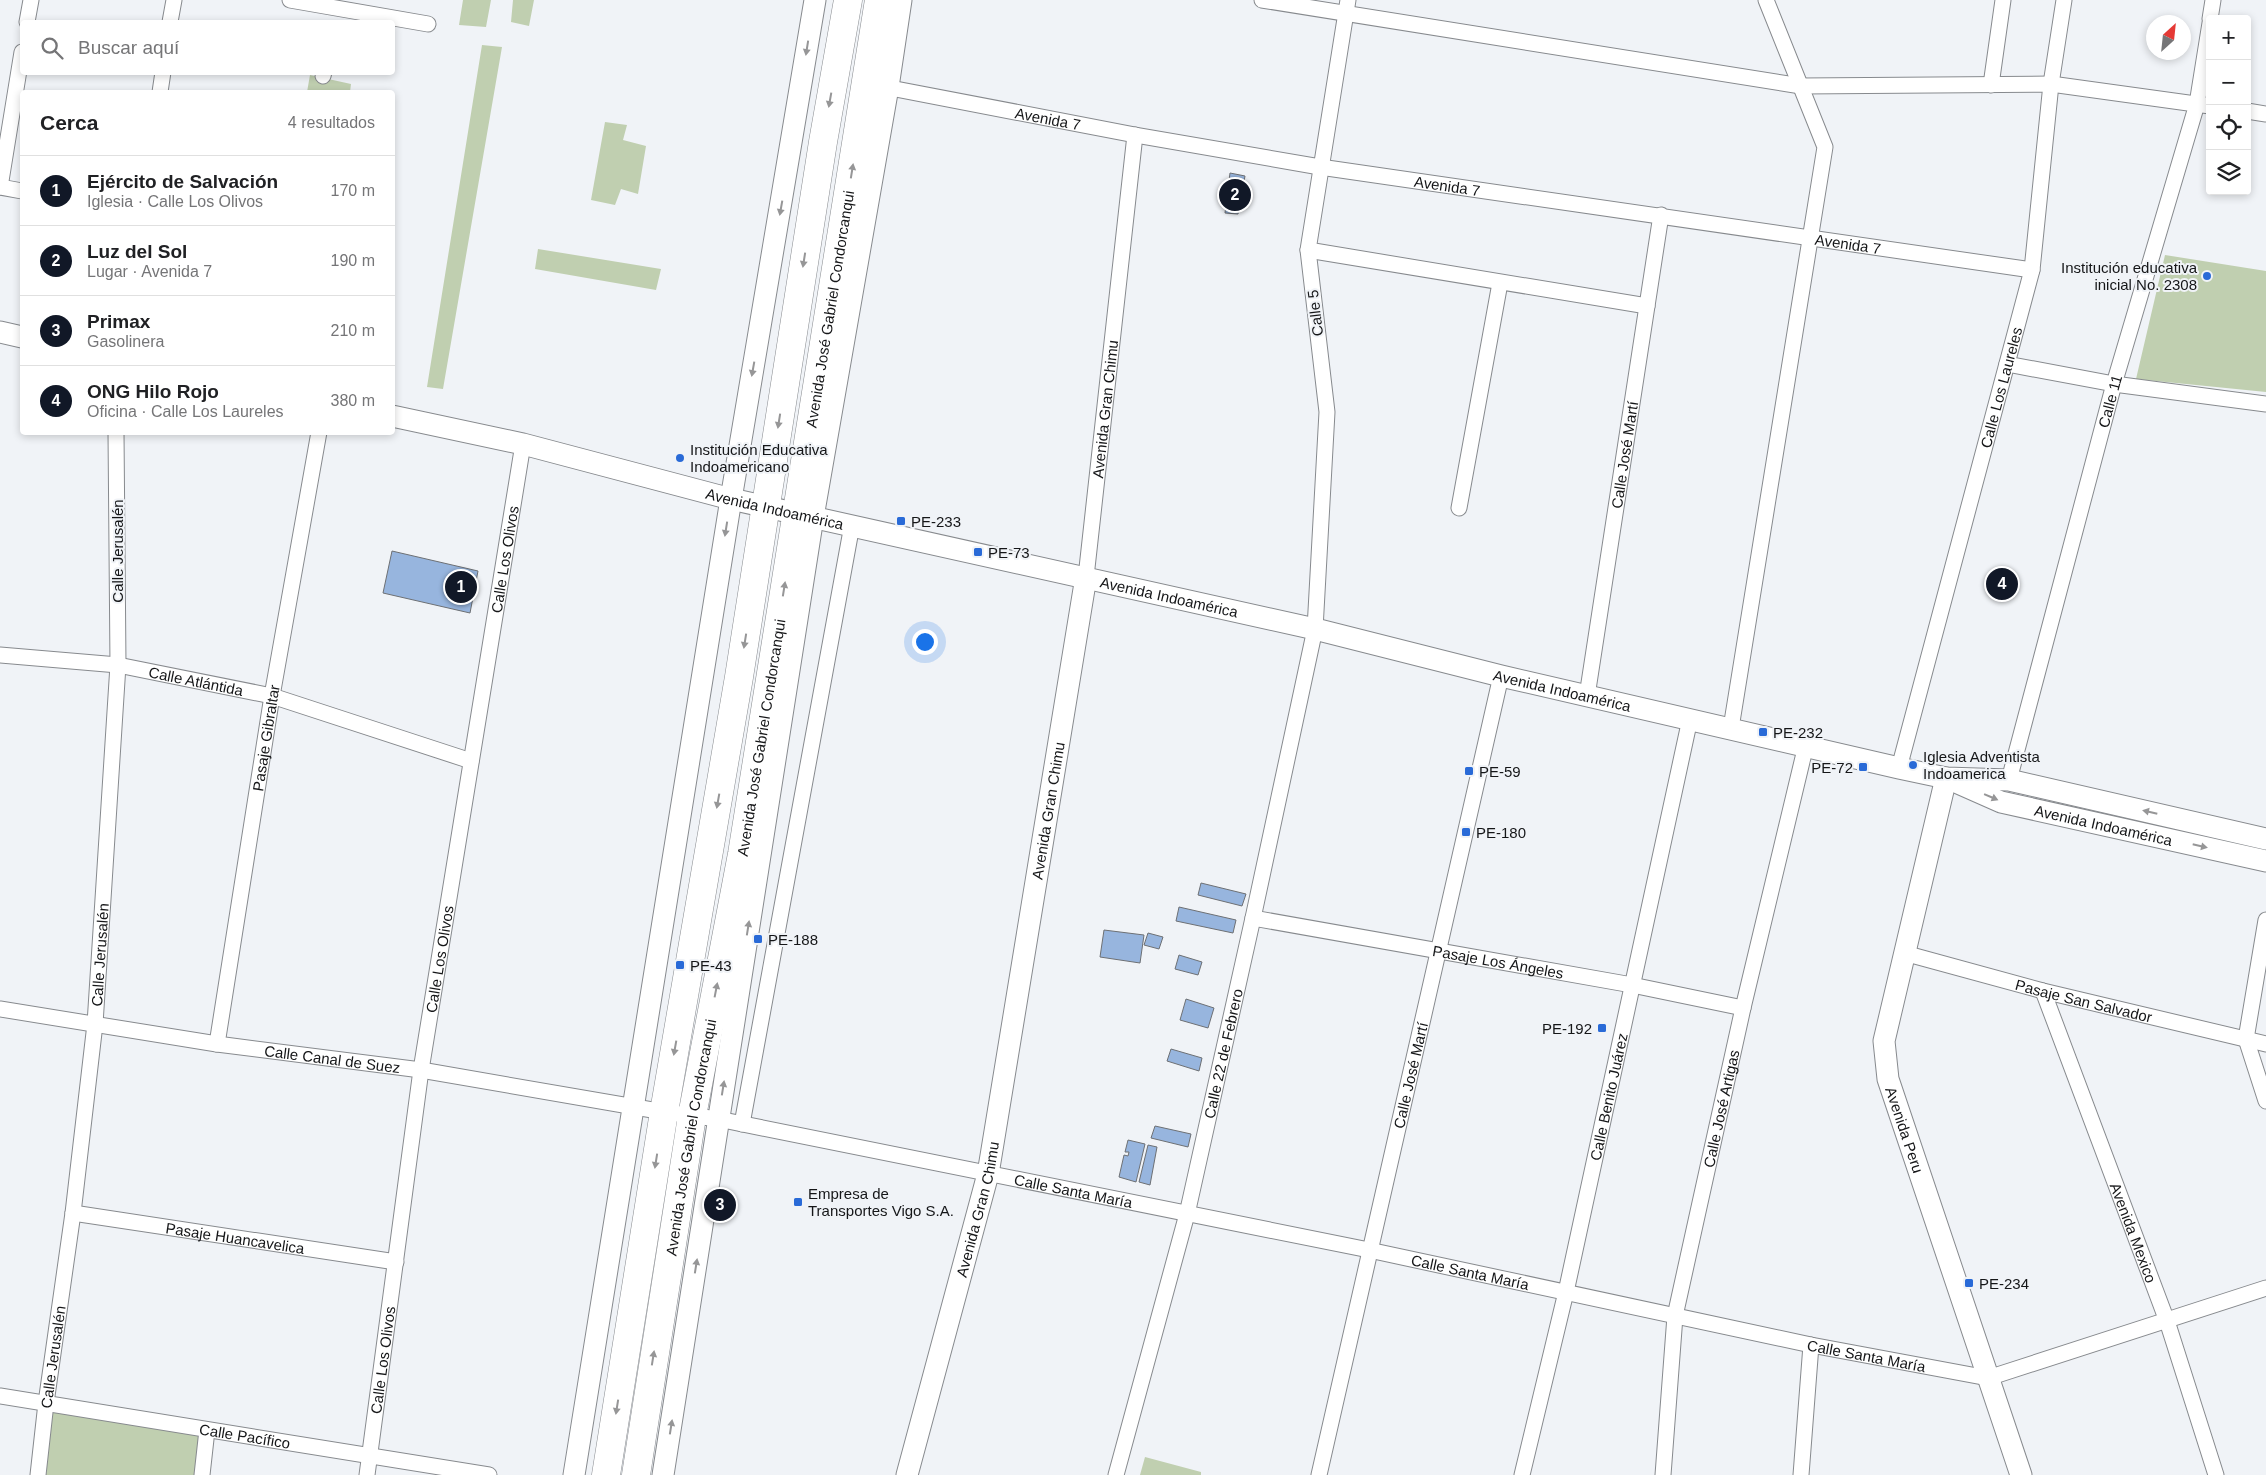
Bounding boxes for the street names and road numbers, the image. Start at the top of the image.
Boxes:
street label: Avenida 7 [1014,104,1082,133]
street label: Avenida 7 [1413,172,1481,199]
street label: Avenida José Gabriel Condorcanqui [802,189,857,429]
street label: Avenida 7 [1814,230,1882,257]
street label: Calle 5 [1304,289,1326,337]
street label: Calle Los Laureles [1976,325,2025,450]
street label: Avenida Gran Chimu [1089,339,1121,479]
street label: Calle 11 [2094,373,2125,429]
street label: Calle José Martí [1607,399,1641,510]
street label: Avenida Indoamérica [704,484,846,532]
street label: Calle Jerusalén [109,499,126,603]
street label: Calle Los Olivos [487,504,521,614]
street label: Avenida Indoamérica [1099,573,1240,620]
street label: Avenida José Gabriel Condorcanqui [733,618,788,857]
street label: Calle Atlántida [147,663,245,699]
street label: Avenida Indoamérica [1492,666,1633,714]
street label: Pasaje Gibraltar [249,683,282,792]
street label: Avenida Gran Chimu [1028,741,1067,881]
street label: Avenida Indoamérica [2033,801,2175,849]
street label: Calle Jerusalén [88,903,111,1007]
street label: Calle Los Olivos [422,904,456,1014]
street label: Pasaje Los Ángeles [1431,941,1565,981]
street label: Pasaje San Salvador [2014,975,2154,1025]
street label: Calle 22 de Febrero [1200,987,1246,1120]
street label: Avenida José Gabriel Condorcanqui [662,1018,719,1257]
street label: Calle José Martí [1390,1020,1431,1130]
street label: Calle Benito Juárez [1586,1031,1630,1162]
street label: Calle Canal de Suez [263,1042,401,1076]
street label: Calle José Artigas [1700,1048,1742,1169]
street label: Avenida Peru [1883,1085,1927,1175]
street label: Avenida Gran Chimu [952,1140,1002,1279]
street label: Calle Santa María [1013,1170,1135,1211]
street label: Avenida Mexico [2107,1180,2160,1285]
street label: Pasaje Huancavelica [165,1219,306,1257]
street label: Calle Santa María [1410,1251,1531,1293]
street label: Calle Jerusalén [37,1304,68,1409]
street label: Calle Los Olivos [367,1305,398,1415]
street label: Calle Santa María [1806,1336,1928,1375]
street label: Calle Pacífico [198,1420,291,1451]

